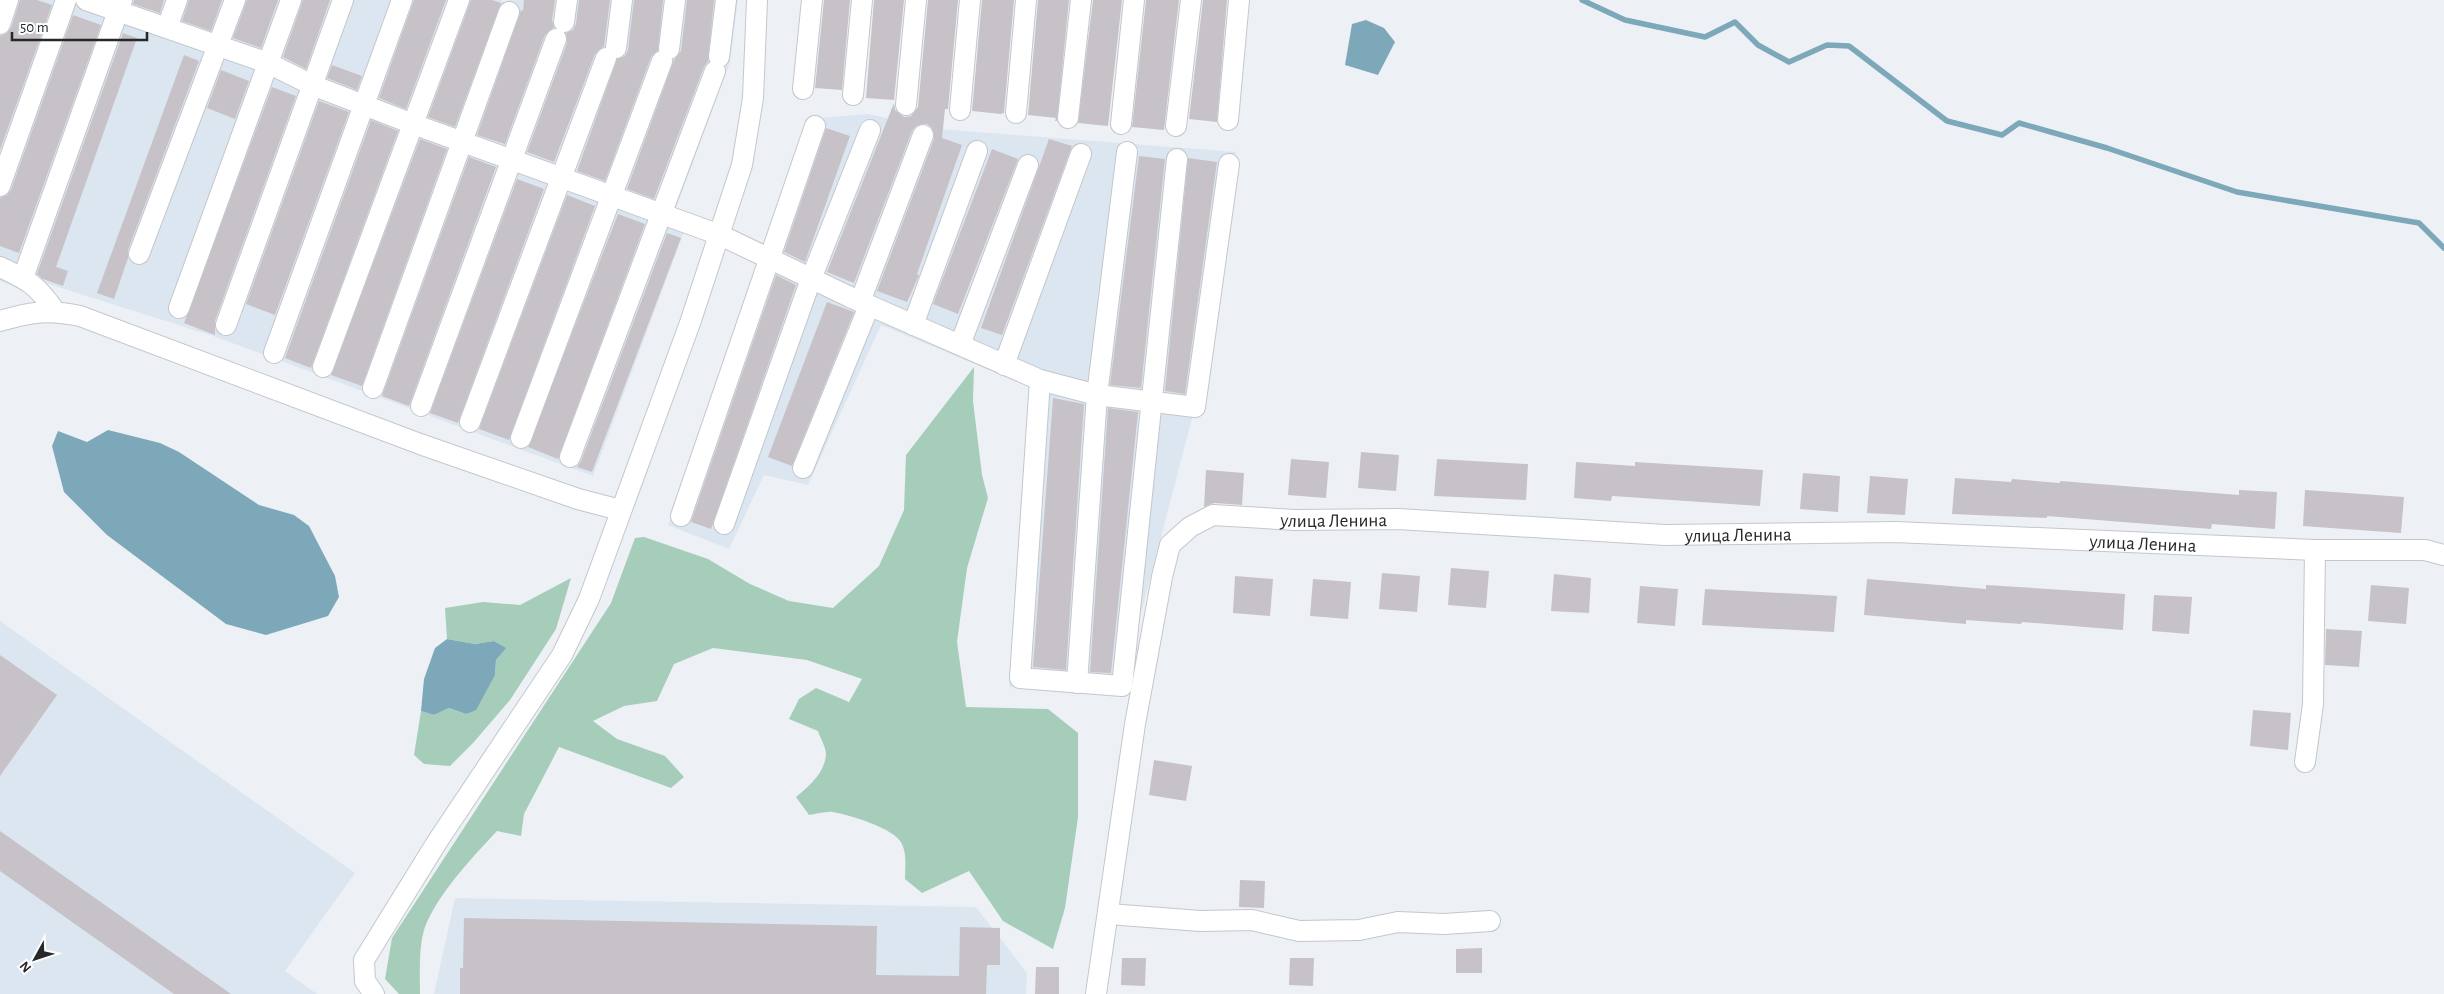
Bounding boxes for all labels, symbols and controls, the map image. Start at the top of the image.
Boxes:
scale bar [12,10,148,42]
text: 50 m [20,20,49,35]
street label: улица Ленина [1279,511,1388,531]
street label: улица Ленина [1684,525,1792,546]
street label: улица Ленина [2088,532,2197,556]
north arrow [10,934,60,984]
text: N [17,958,34,975]

